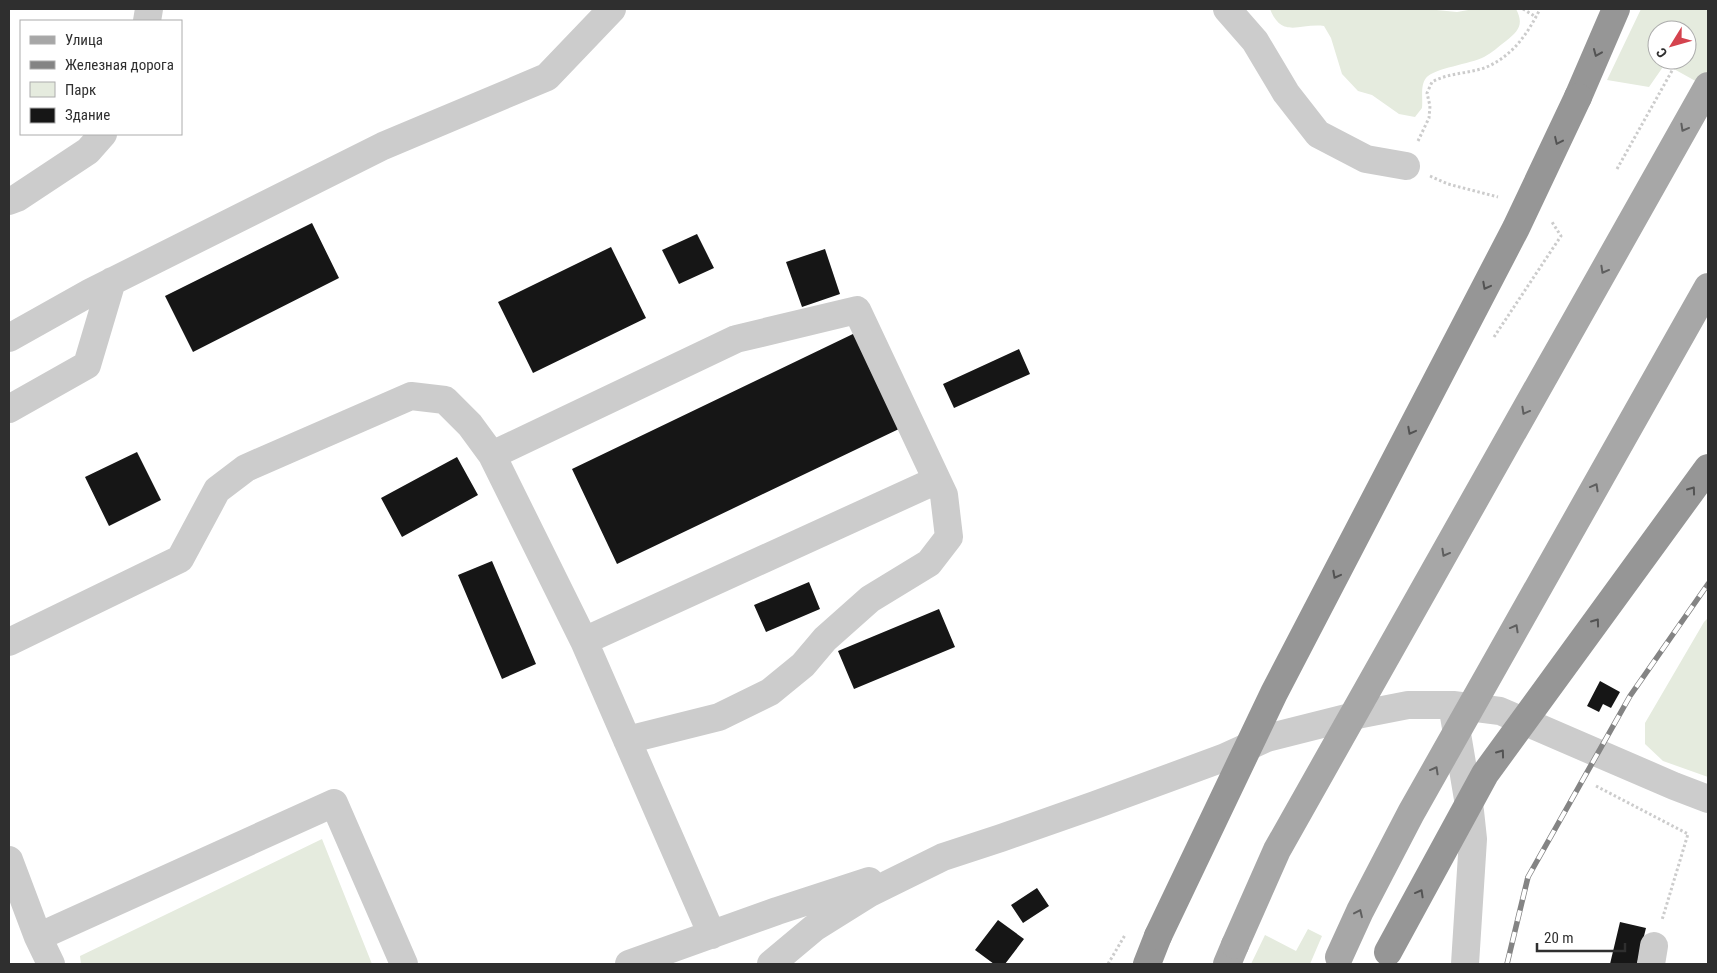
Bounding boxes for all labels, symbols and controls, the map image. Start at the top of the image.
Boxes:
legend [20,20,182,135]
north arrow [1647,20,1697,70]
text: Улица [65,31,103,49]
text: С [1653,45,1670,61]
one-way arrow [1593,48,1604,57]
text: Железная дорога [65,56,174,74]
text: Парк [65,81,96,99]
text: Здание [65,106,110,124]
one-way arrow [1681,123,1691,132]
one-way arrow [1553,136,1564,145]
one-way arrow [1601,264,1611,273]
one-way arrow [1482,281,1492,290]
one-way arrow [1521,406,1531,415]
one-way arrow [1407,425,1417,434]
one-way arrow [1589,483,1599,492]
one-way arrow [1686,486,1695,496]
one-way arrow [1441,547,1451,556]
one-way arrow [1332,569,1342,578]
one-way arrow [1590,618,1600,627]
one-way arrow [1509,624,1519,633]
one-way arrow [1495,749,1504,759]
one-way arrow [1429,766,1439,775]
one-way arrow [1413,890,1423,899]
one-way arrow [1353,909,1364,918]
scale bar [1537,920,1624,952]
text: 20 m [1544,929,1574,947]

